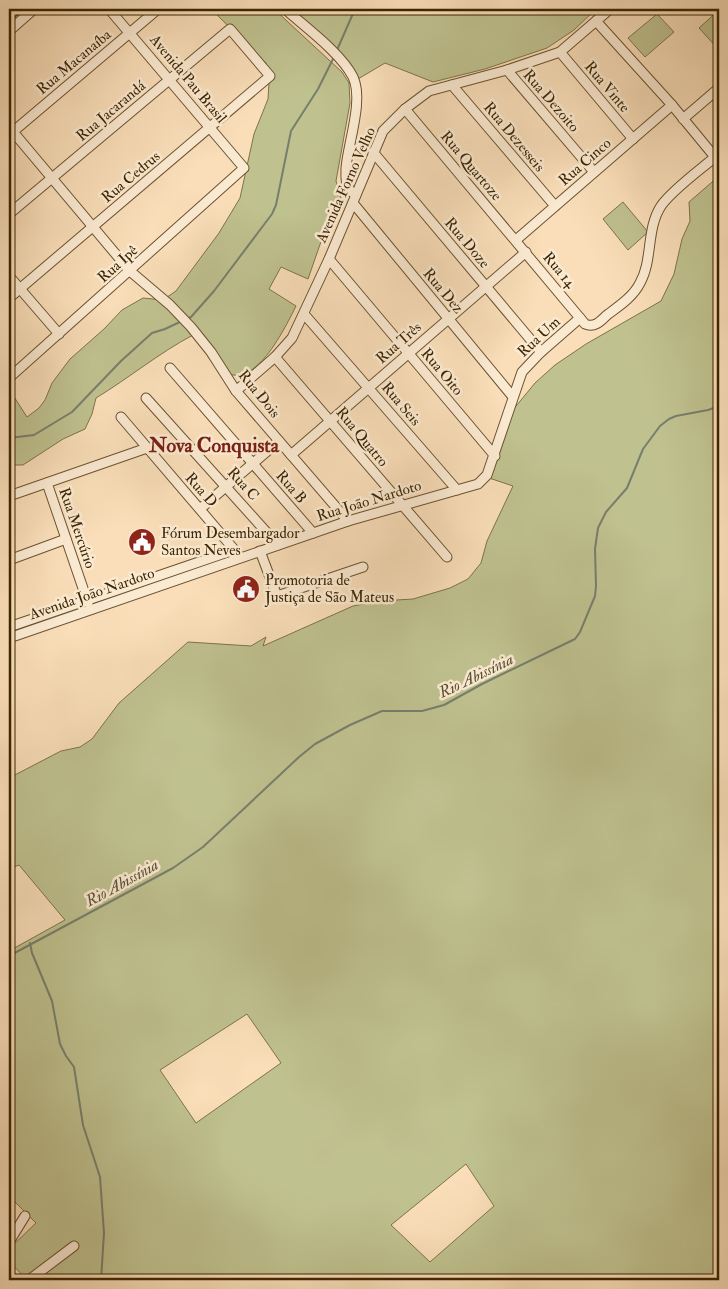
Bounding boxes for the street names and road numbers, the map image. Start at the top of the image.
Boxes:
street label: Rua Macanaíba [33,25,116,99]
street label: Avenida Pau Brasil [145,30,231,127]
street label: Rua Vinte [580,58,634,116]
street label: Rua Dezoito [519,66,583,136]
street label: Rua Jacarandá [72,76,151,146]
street label: Rua Dezesseis [479,98,549,176]
street label: Avenida Forno Velho [312,124,380,247]
street label: Rua Quartoze [436,127,506,205]
street label: Rua Cinco [555,134,615,190]
street label: Rua Cedrus [98,147,164,207]
street label: Rua Doze [440,214,494,272]
street label: Rua Ipê [94,241,143,288]
street label: Rua 14 [539,248,580,293]
street label: Rua Dez [419,264,467,318]
street label: Rua Um [514,312,565,362]
street label: Rua Três [372,318,426,368]
street label: Rua Oito [417,345,467,399]
street label: Rua Dois [234,366,284,422]
street label: Rua Seis [377,378,425,430]
street label: Rua Quatro [332,403,392,471]
street label: Rua C [223,463,263,505]
street label: Rua B [272,467,310,507]
street label: Rua D [181,469,221,511]
street label: Rua João Nardoto [314,476,424,527]
street label: Rua Mercúrio [54,485,100,571]
street label: Avenida João Nardoto [26,564,157,626]

